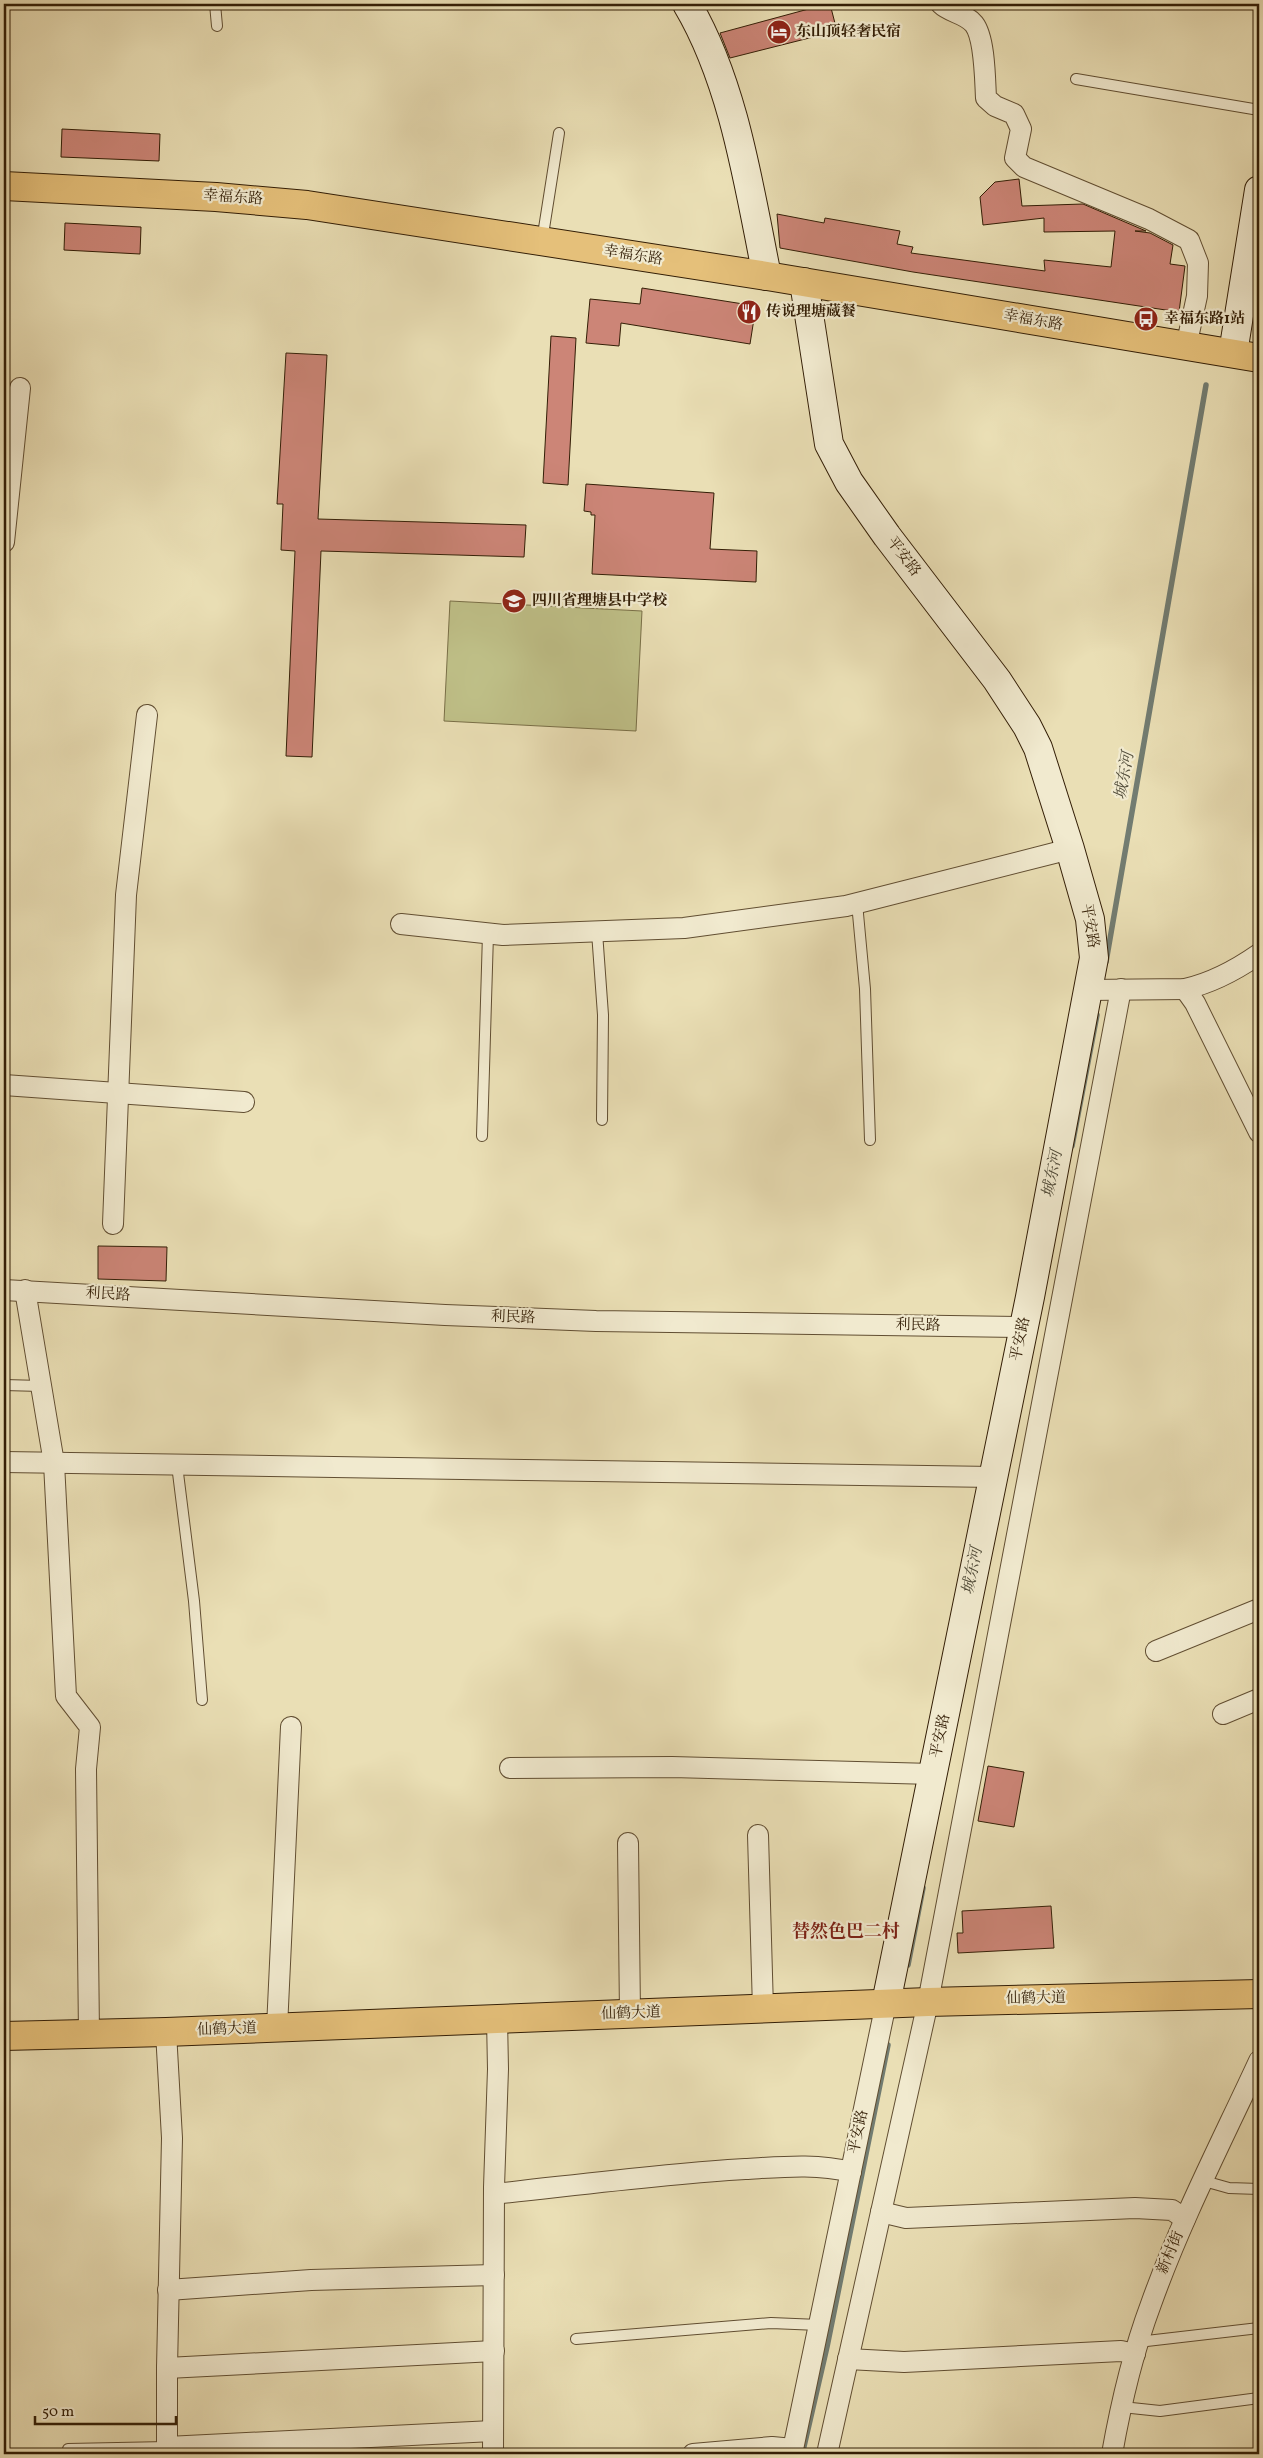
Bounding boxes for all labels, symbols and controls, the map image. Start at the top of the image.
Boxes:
hotel icon: 东山顶轻奢民宿 [766,19,792,45]
place label: 东山顶轻奢民宿 [796,22,901,43]
street label: 幸福东路 [202,185,264,211]
street label: 幸福东路 [602,241,664,271]
restaurant icon: 传说理塘蔵餐 [736,299,762,325]
place label: 传说理塘蔵餐 [766,302,856,323]
street label: 幸福东路 [1002,305,1064,337]
bus stop icon: 幸福东路1站 [1133,306,1159,332]
place label: 幸福东路1站 [1164,309,1245,330]
street label: 平安路 [881,533,925,581]
school or university icon: 四川省理塘县中学校 [501,588,527,614]
place label: 四川省理塘县中学校 [532,591,668,612]
water label: 城东河 [1110,748,1141,802]
street label: 平安路 [1075,902,1103,950]
water label: 城东河 [1038,1145,1069,1200]
street label: 利民路 [85,1283,131,1307]
street label: 利民路 [490,1307,536,1329]
street label: 利民路 [895,1315,941,1337]
street label: 平安路 [1006,1315,1036,1363]
water label: 城东河 [958,1542,989,1597]
street label: 平安路 [926,1712,956,1760]
district label: 替然色巴二村 [792,1920,900,1945]
street label: 仙鹤大道 [1006,1988,1066,2010]
street label: 仙鹤大道 [601,2002,661,2026]
street label: 仙鹤大道 [197,2018,257,2042]
street label: 平安路 [844,2108,874,2156]
street label: 新村街 [1153,2228,1189,2278]
scale bar [35,2393,176,2425]
text: 50 m [42,2402,74,2423]

